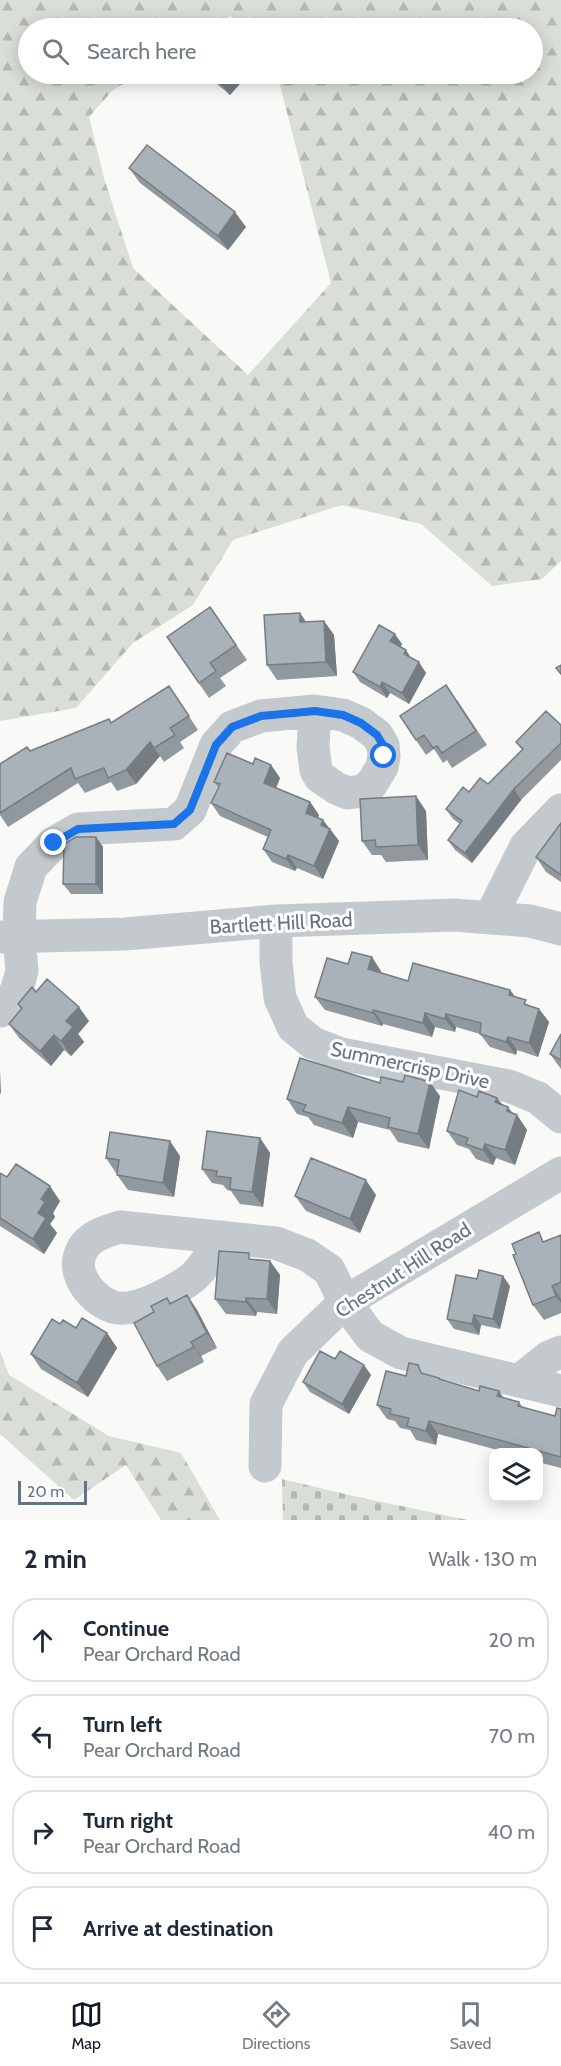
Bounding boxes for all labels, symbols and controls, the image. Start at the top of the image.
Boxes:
search box [18,18,543,84]
icon: search [39,35,72,68]
text: Search here [87,38,196,65]
route start [370,742,396,768]
route end [40,829,66,855]
street label: Bartlett Hill Road [209,907,353,939]
street label: Summercrisp Drive [328,1036,492,1094]
street label: Chestnut Hill Road [331,1217,475,1323]
map controls [489,1448,543,1502]
button: layers [489,1448,543,1502]
scale bar [18,1478,87,1506]
text: 20 m [27,1482,64,1501]
text: 2 min [24,1543,87,1575]
text: Walk · 130 m [429,1547,537,1571]
text: Continue [83,1615,169,1642]
icon: ahead [26,1624,59,1657]
text: 20 m [489,1628,535,1652]
text: Pear Orchard Road [83,1642,241,1666]
text: Turn left [83,1711,162,1738]
icon: left [26,1720,59,1753]
text: 70 m [489,1724,535,1748]
text: Pear Orchard Road [83,1738,241,1762]
text: Turn right [83,1807,173,1834]
icon: right [26,1816,59,1849]
text: 40 m [487,1820,535,1844]
text: Pear Orchard Road [83,1834,241,1858]
icon: arrive [26,1912,59,1945]
text: Arrive at destination [83,1915,273,1942]
tab: Map [70,1998,103,2053]
tab: Directions [242,1998,310,2053]
tab: Saved [450,1998,491,2053]

